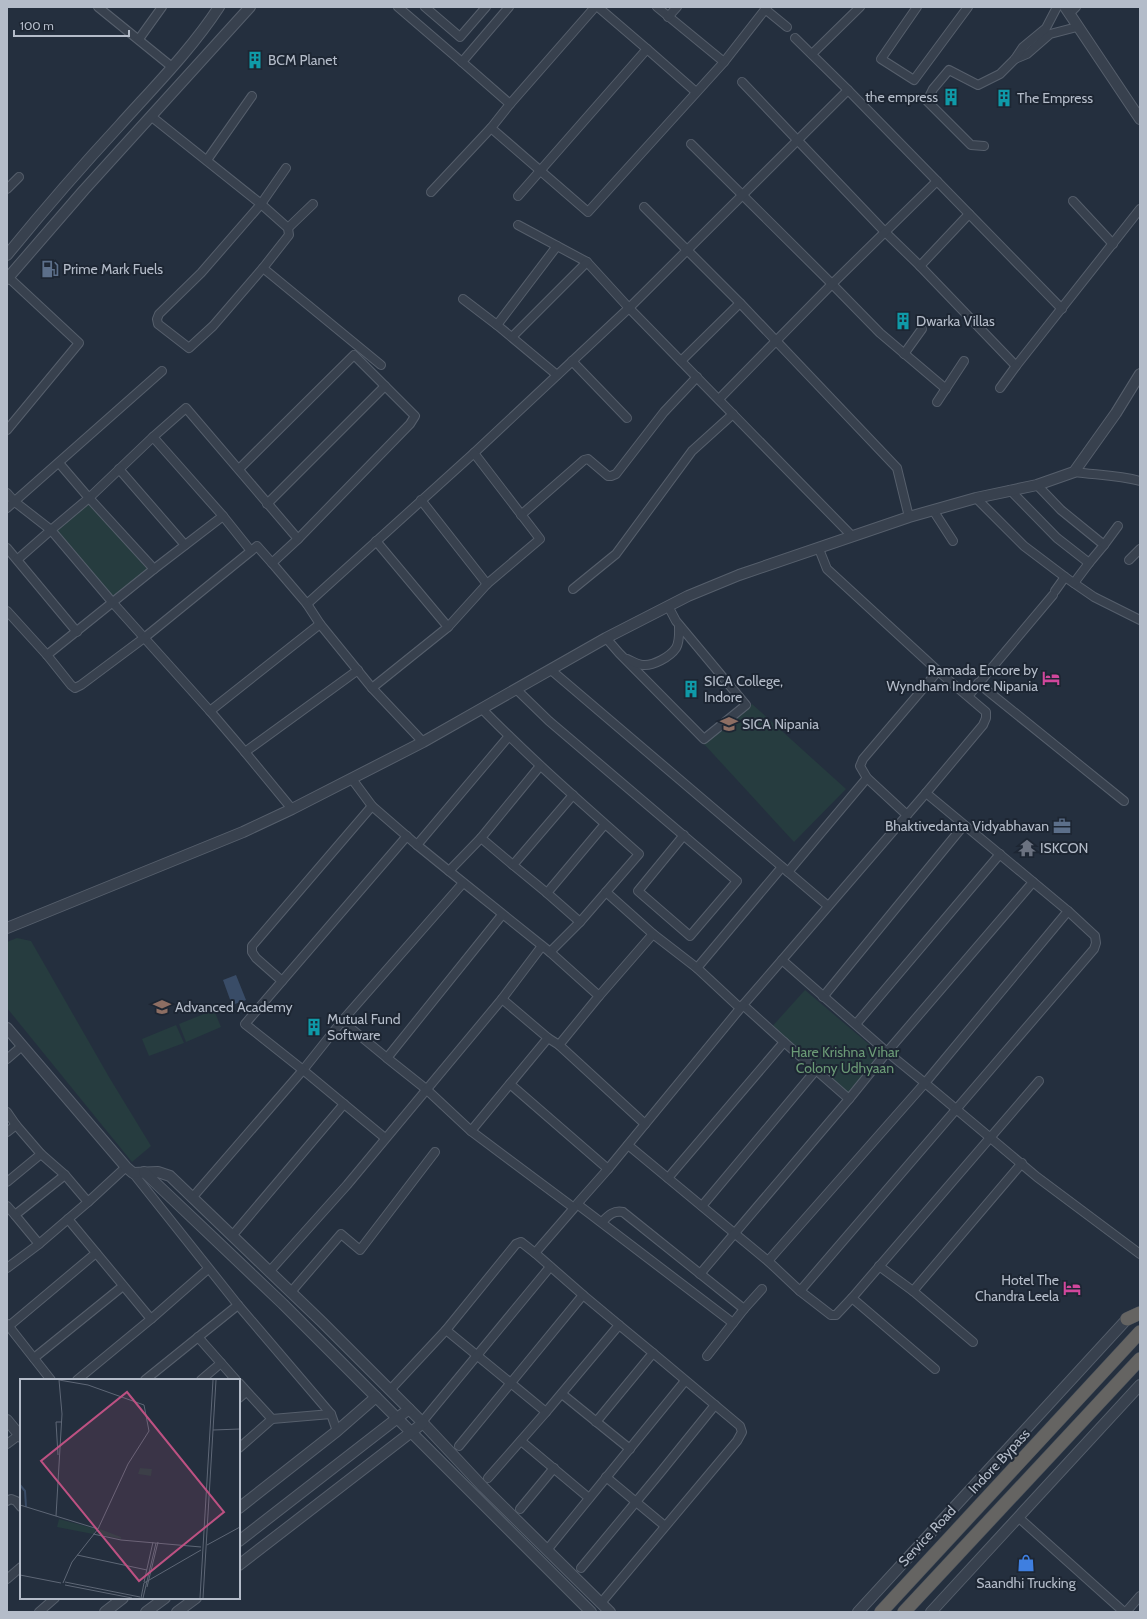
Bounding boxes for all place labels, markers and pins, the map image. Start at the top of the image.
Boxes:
building icon: BCM Planet [245,50,265,70]
place label: BCM Planet [268,51,337,69]
building icon: the empress [941,87,961,107]
place label: the empress [865,88,938,106]
building icon: The Empress [994,88,1014,108]
place label: The Empress [1017,89,1093,107]
fuel station icon: Prime Mark Fuels [40,259,60,279]
place label: Prime Mark Fuels [63,260,163,278]
building icon: Dwarka Villas [893,311,913,331]
place label: Dwarka Villas [916,312,995,330]
place label: Ramada Encore by Wyndham Indore Nipania [886,661,1038,695]
hotel icon: Ramada Encore by Wyndham Indore Nipania [1041,668,1061,688]
place label: SICA College, Indore [704,672,783,706]
building icon: SICA College, Indore [681,679,701,699]
school or university icon: SICA Nipania [719,714,739,734]
place label: SICA Nipania [742,715,819,733]
office icon: Bhaktivedanta Vidyabhavan [1052,816,1072,836]
place label: Bhaktivedanta Vidyabhavan [885,817,1049,835]
temple icon: ISKCON [1017,838,1037,858]
place label: ISKCON [1040,839,1088,857]
school or university icon: Advanced Academy [152,997,172,1017]
place label: Advanced Academy [175,998,293,1016]
place label: Mutual Fund Software [327,1010,400,1044]
building icon: Mutual Fund Software [304,1017,324,1037]
place label: Hotel The Chandra Leela [975,1271,1059,1305]
hotel icon: Hotel The Chandra Leela [1062,1278,1082,1298]
shop icon: Saandhi Trucking [1016,1553,1036,1573]
place label: Saandhi Trucking [976,1574,1077,1592]

